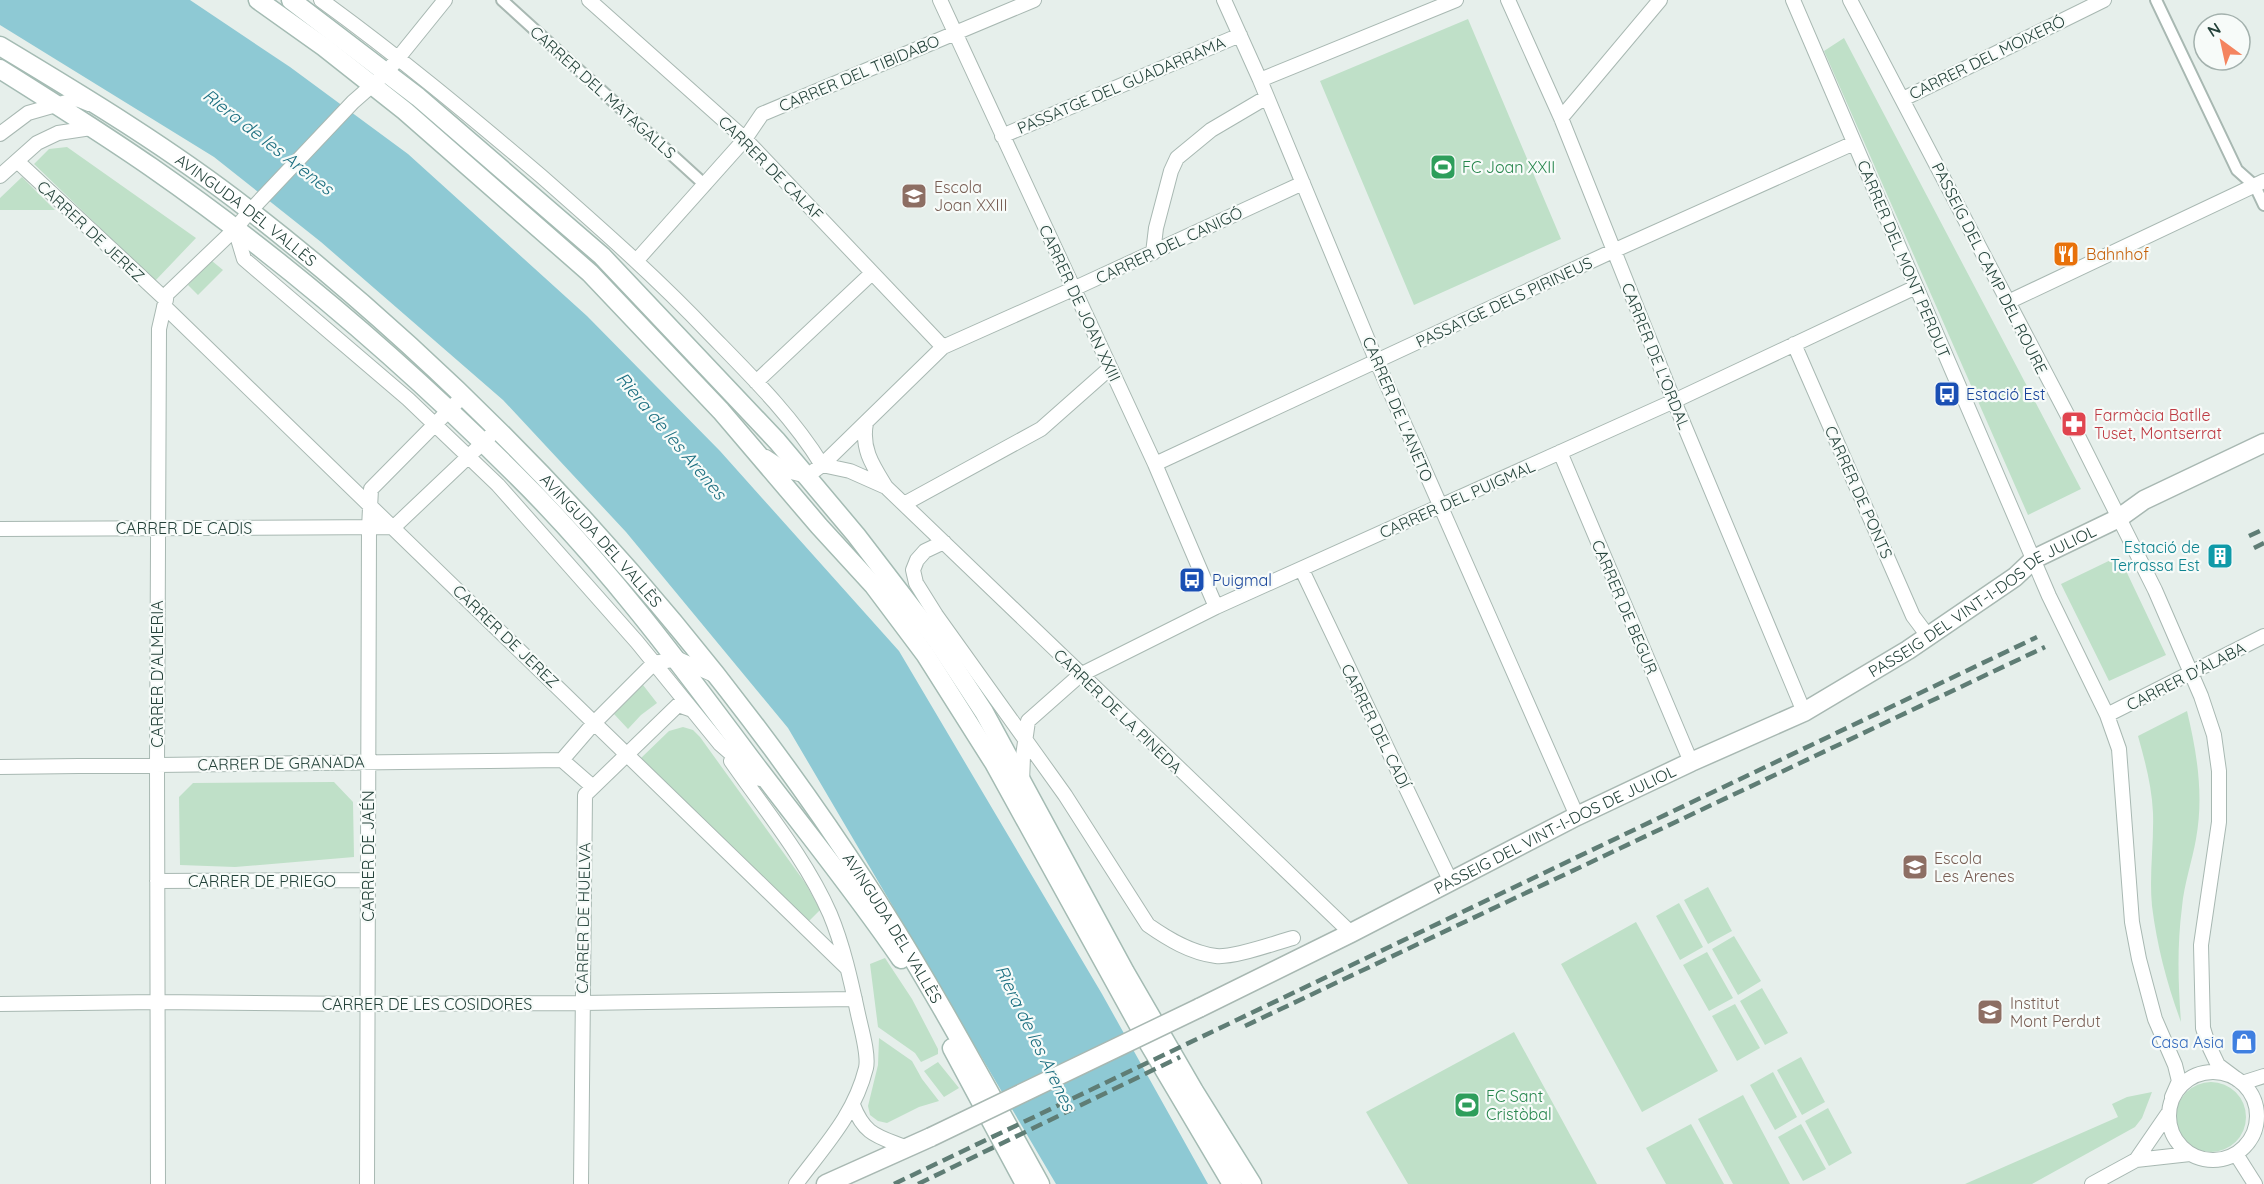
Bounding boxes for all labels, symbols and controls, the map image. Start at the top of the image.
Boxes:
street label: CARRER DEL MOIXERÓ [1906,11,2068,103]
north arrow [2192,12,2252,72]
text: N [2203,18,2224,41]
street label: CARRER DEL MATAGALLS [526,21,680,163]
street label: CARRER DEL TIBIDABO [776,30,942,116]
street label: PASSATGE DEL GUADARRAMA [1014,32,1228,138]
water label: Riera de les Arenes [198,83,339,201]
street label: CARRER DE CALAF [714,111,828,225]
street label: AVINGUDA DEL VALLÈS [172,149,321,270]
sports icon: FC Joan XXII [1428,152,1458,182]
place label: FC Joan XXII [1462,157,1555,177]
street label: CARRER DEL MONT PERDUT [1853,157,1955,361]
street label: PASSEIG DEL CAMP DEL ROURE [1928,159,2052,377]
street label: CARRER DE JEREZ [33,176,149,286]
place label: Escola Joan XXIII [934,177,1008,215]
school or university icon: Escola Joan XXIII [899,181,929,211]
street label: CARRER DEL CANIGÓ [1092,202,1246,288]
street label: CARRER DE JOAN XXIII [1035,222,1125,384]
restaurant icon: Bahnhof [2051,239,2081,269]
place label: Bahnhof [2086,244,2149,264]
street label: PASSATGE DELS PIRINEUS [1413,252,1595,352]
street label: CARRER DE L'ORDAL [1617,280,1695,433]
street label: CARRER DE L'ANETO [1358,333,1438,485]
water label: Riera de les Arenes [611,367,732,505]
bus stop icon: Estació Est [1932,379,1962,409]
place label: Estació Est [1966,384,2045,404]
place label: Farmàcia Batlle Tuset, Montserrat [2094,405,2222,443]
pharmacy icon: Farmàcia Batlle Tuset, Montserrat [2059,409,2089,439]
street label: CARRER DE PONTS [1821,422,1897,562]
street label: CARRER DEL PUIGMAL [1376,455,1538,542]
street label: AVINGUDA DEL VALLÈS [536,469,667,611]
street label: CARRER DE CADIS [116,518,252,538]
street label: PASSEIG DEL VINT-I-DOS DE JULIOL [1864,520,2100,681]
street label: CARRER DE BEGUR [1588,537,1662,677]
place label: Estació de Terrassa Est [2110,537,2200,575]
building icon: Estació de Terrassa Est [2205,541,2235,571]
bus stop icon: Puigmal [1177,565,1207,595]
place label: Puigmal [1212,570,1272,590]
street label: CARRER DE JEREZ [449,580,563,692]
street label: CARRER D'ALMERIA [147,600,167,748]
street label: CARRER D'ÀLABA [2123,637,2249,715]
street label: CARRER DE LA PINEDA [1050,645,1186,777]
street label: CARRER DEL CADÍ [1337,660,1415,792]
street label: CARRER DE GRANADA [197,752,365,774]
street label: PASSEIG DEL VINT-I-DOS DE JULIOL [1430,761,1679,898]
street label: CARRER DE JAÉN [358,790,378,922]
street label: CARRER DE HUELVA [572,842,594,994]
place label: Escola Les Arenes [1934,848,2014,886]
street label: AVINGUDA DEL VALLÈS [839,849,947,1007]
school or university icon: Escola Les Arenes [1900,852,1930,882]
street label: CARRER DE PRIEGO [188,871,336,891]
water label: Riera de les Arenes [990,961,1081,1116]
place label: Institut Mont Perdut [2010,993,2101,1031]
street label: CARRER DE LES COSIDORES [322,994,532,1014]
school or university icon: Institut Mont Perdut [1975,997,2005,1027]
shop icon: Casa Asia [2229,1027,2259,1057]
place label: Casa Asia [2151,1032,2224,1052]
place label: FC Sant Cristòbal [1486,1086,1552,1124]
sports icon: FC Sant Cristòbal [1452,1090,1482,1120]

